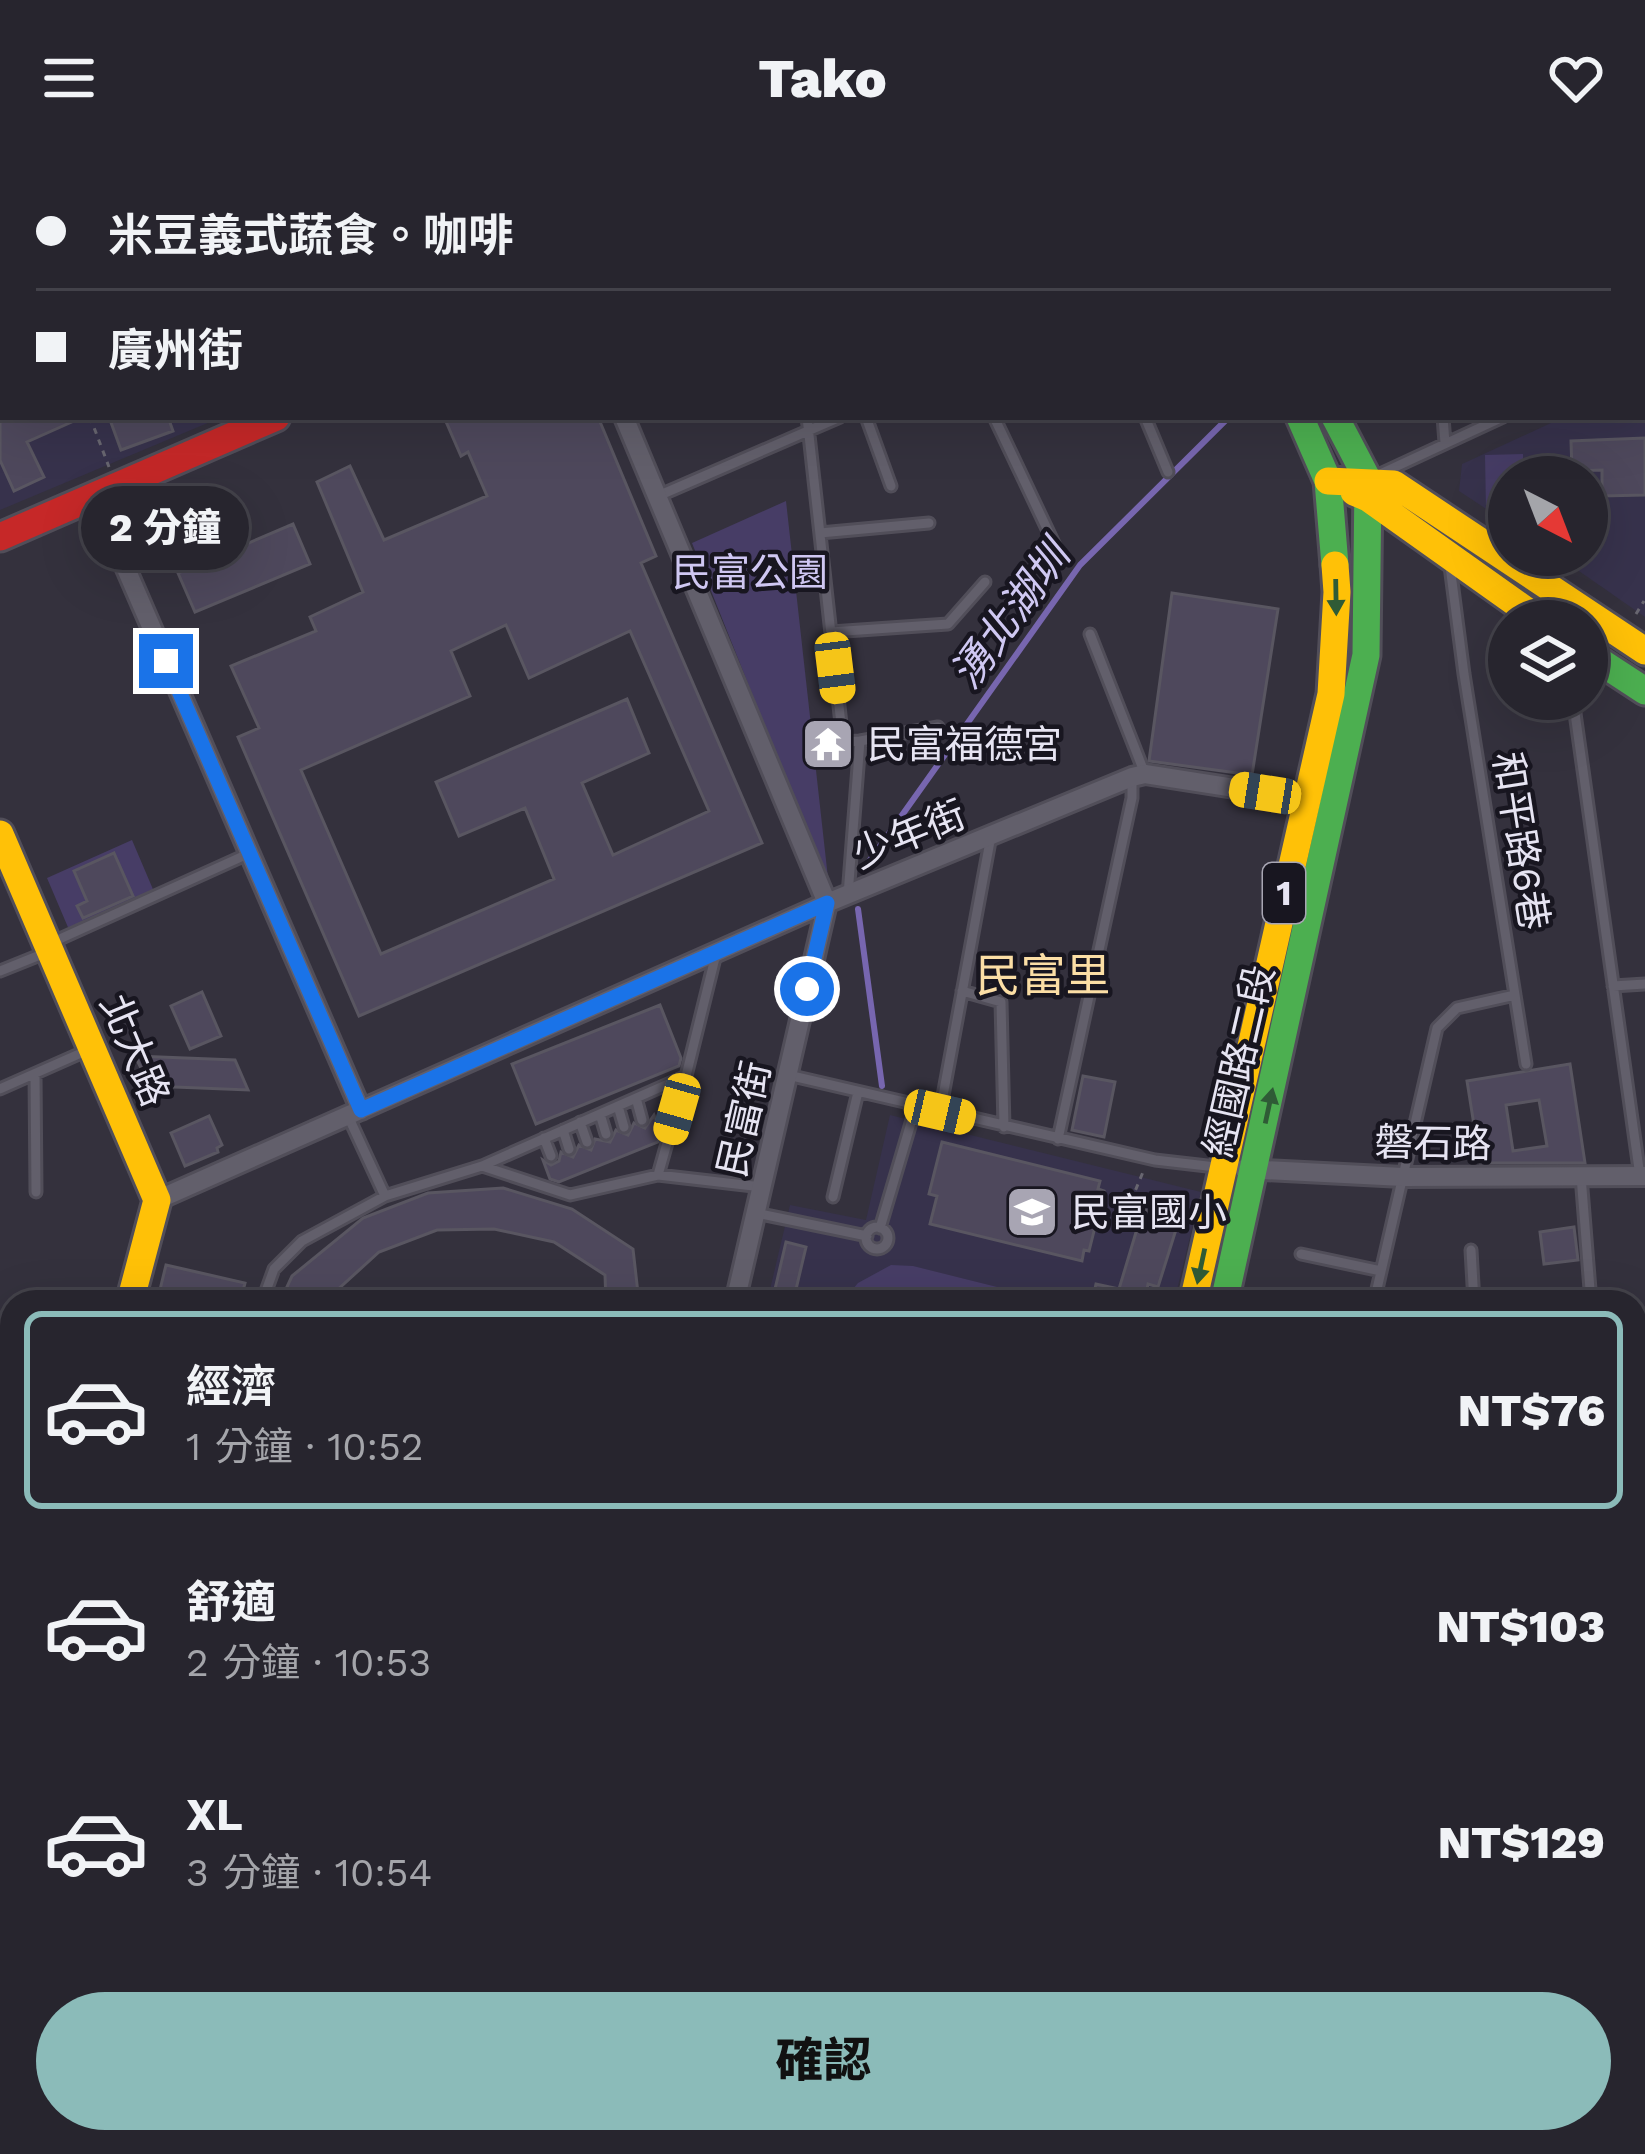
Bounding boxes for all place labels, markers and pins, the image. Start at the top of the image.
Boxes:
temple icon: 民富福德宮 [800,716,856,772]
place label: 民富福德宮 [867,722,1062,767]
school or university icon: 民富國小 [1004,1184,1060,1240]
place label: 民富國小 [1071,1190,1227,1235]

